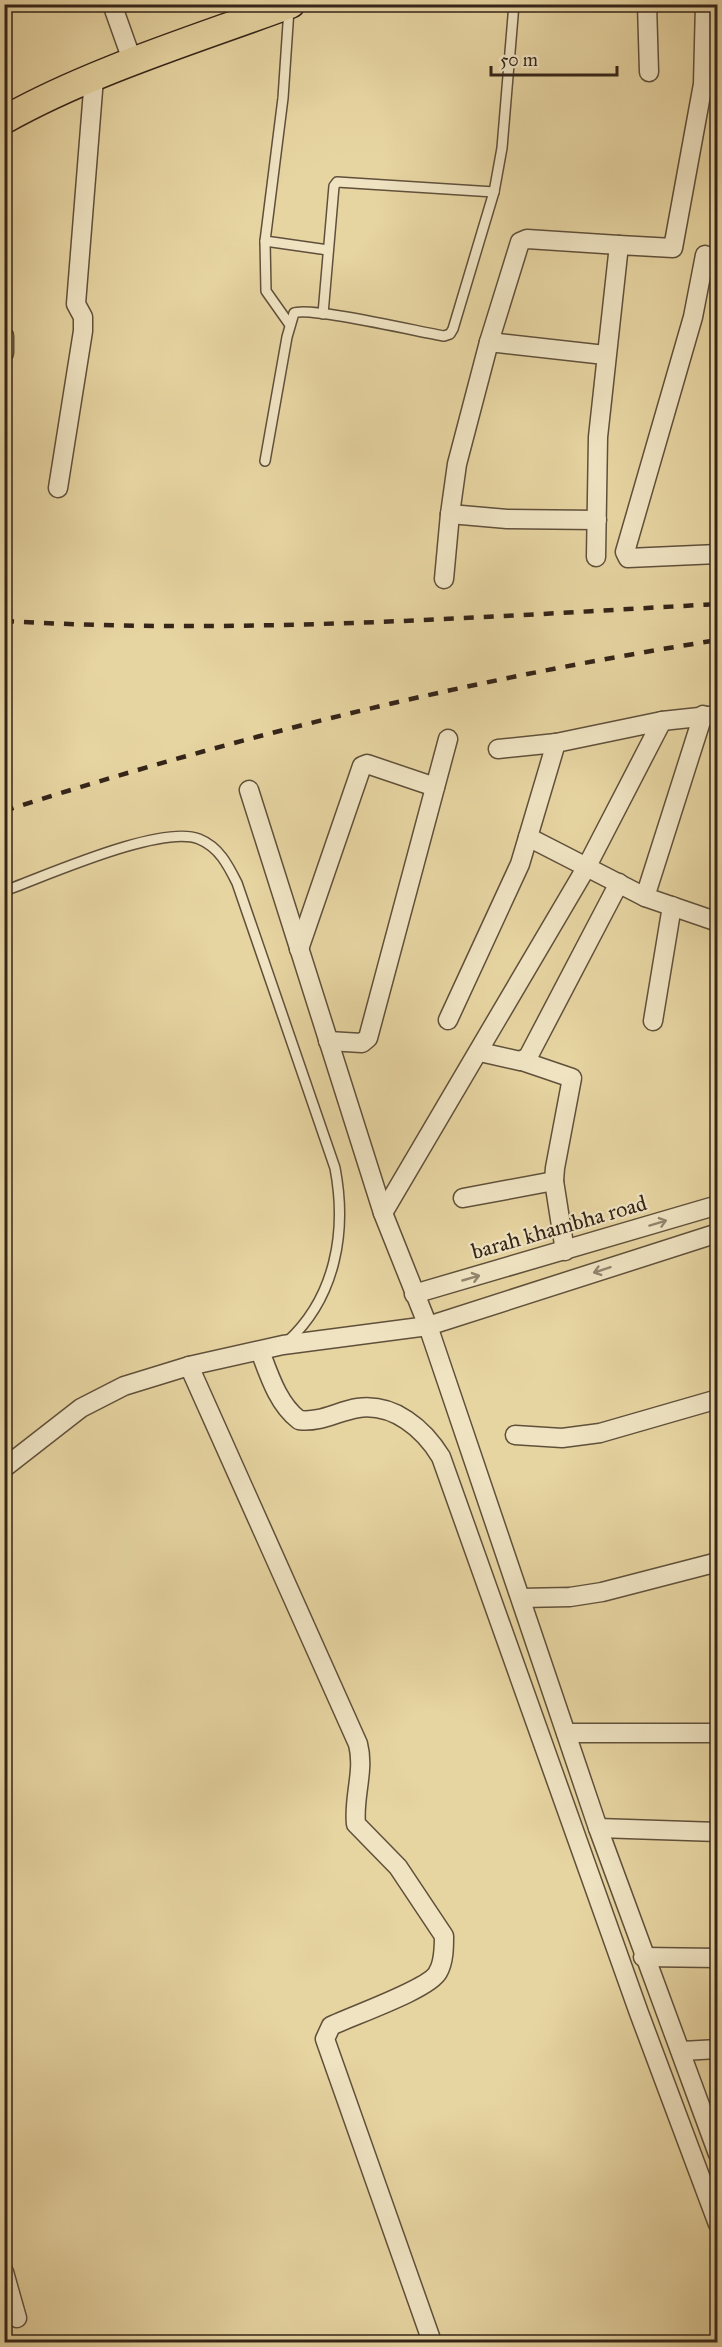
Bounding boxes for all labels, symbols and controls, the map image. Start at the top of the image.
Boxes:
scale bar [491,39,617,77]
text: 50 m [500,49,538,71]
street label: barah khambha road [468,1189,650,1265]
one-way arrow [648,1217,667,1228]
one-way arrow [593,1265,612,1276]
one-way arrow [461,1272,480,1283]

